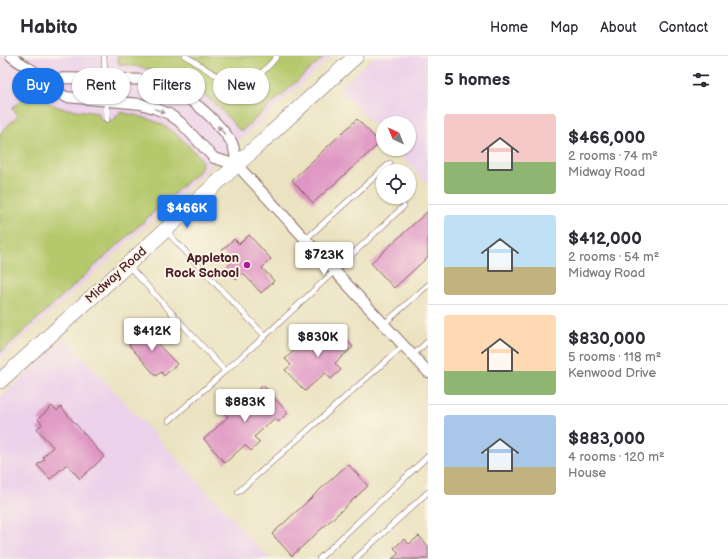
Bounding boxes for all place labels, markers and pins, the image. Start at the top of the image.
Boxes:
pin: $466K [159,195,215,229]
pin: $723K [296,242,352,276]
place label: Appleton Rock School [165,250,239,281]
marker: Appleton Rock School [242,260,252,270]
pin: $412K [124,318,180,352]
pin: $830K [290,324,346,358]
pin: $883K [217,389,273,423]

